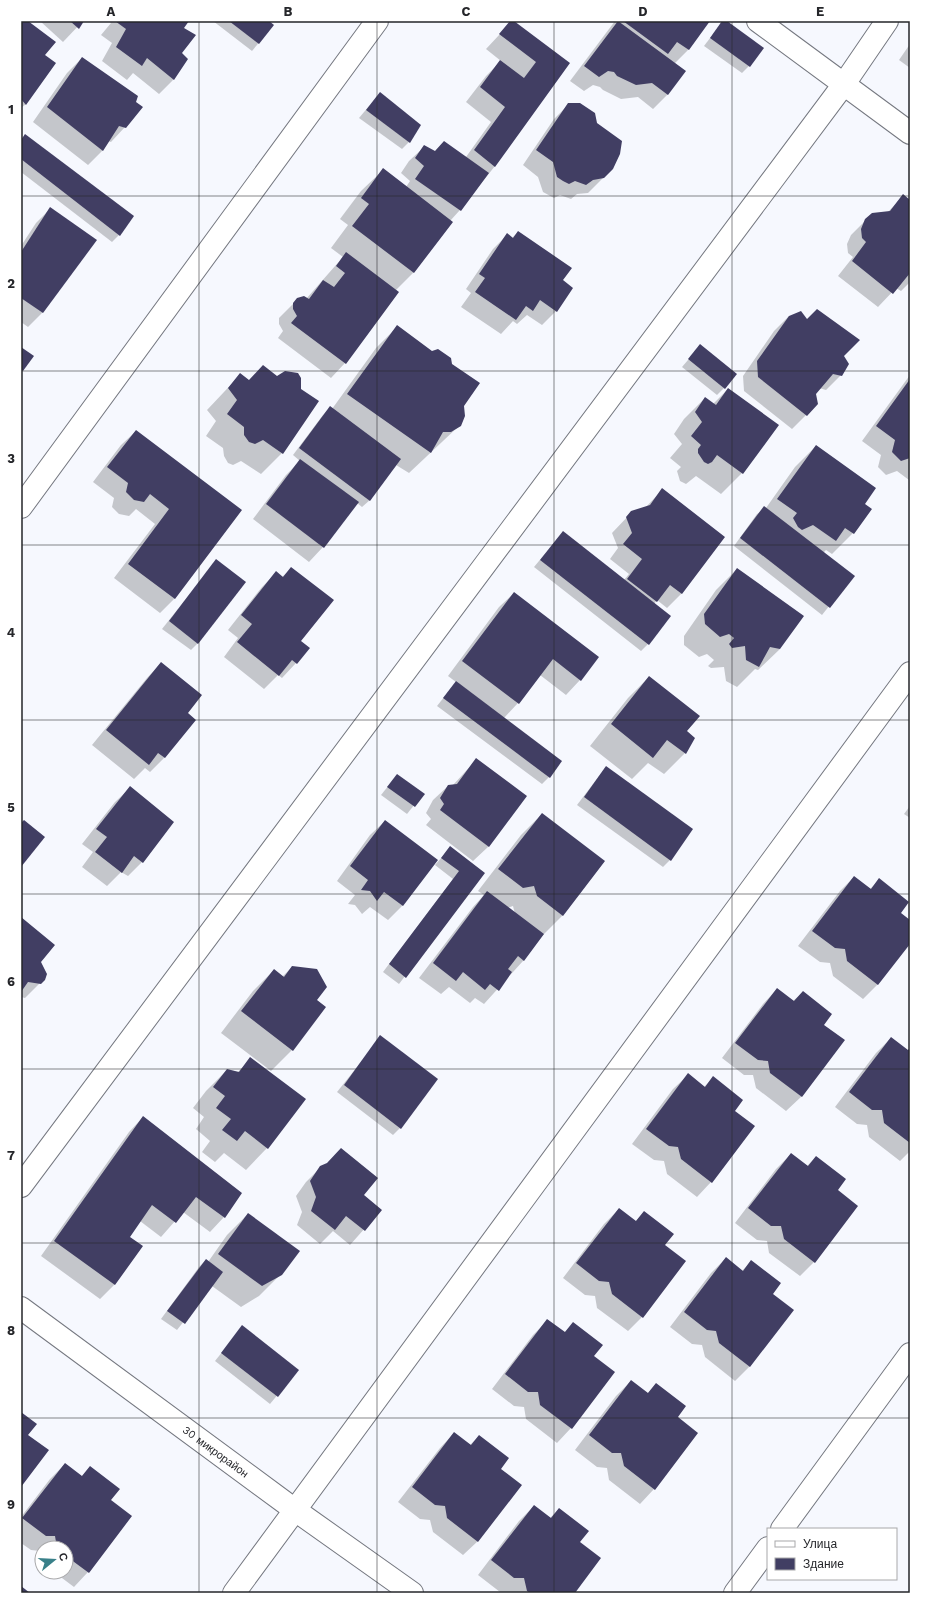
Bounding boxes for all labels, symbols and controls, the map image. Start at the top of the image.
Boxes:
text: A [107,4,116,19]
text: B [284,4,293,19]
text: C [462,4,471,19]
text: D [638,4,648,19]
text: E [816,4,824,19]
text: 1 [8,102,14,117]
text: 2 [7,276,15,291]
text: 3 [7,451,15,466]
text: 4 [7,625,16,640]
text: 5 [7,800,15,815]
text: 6 [7,974,15,989]
text: 7 [7,1148,15,1163]
text: 8 [7,1323,15,1338]
street label: 30 микрорайон [180,1424,251,1481]
text: 9 [7,1497,15,1512]
legend [767,1528,897,1580]
text: Улица [803,1537,837,1551]
north arrow [34,1540,74,1580]
text: С [56,1551,70,1563]
text: Здание [803,1557,844,1571]

